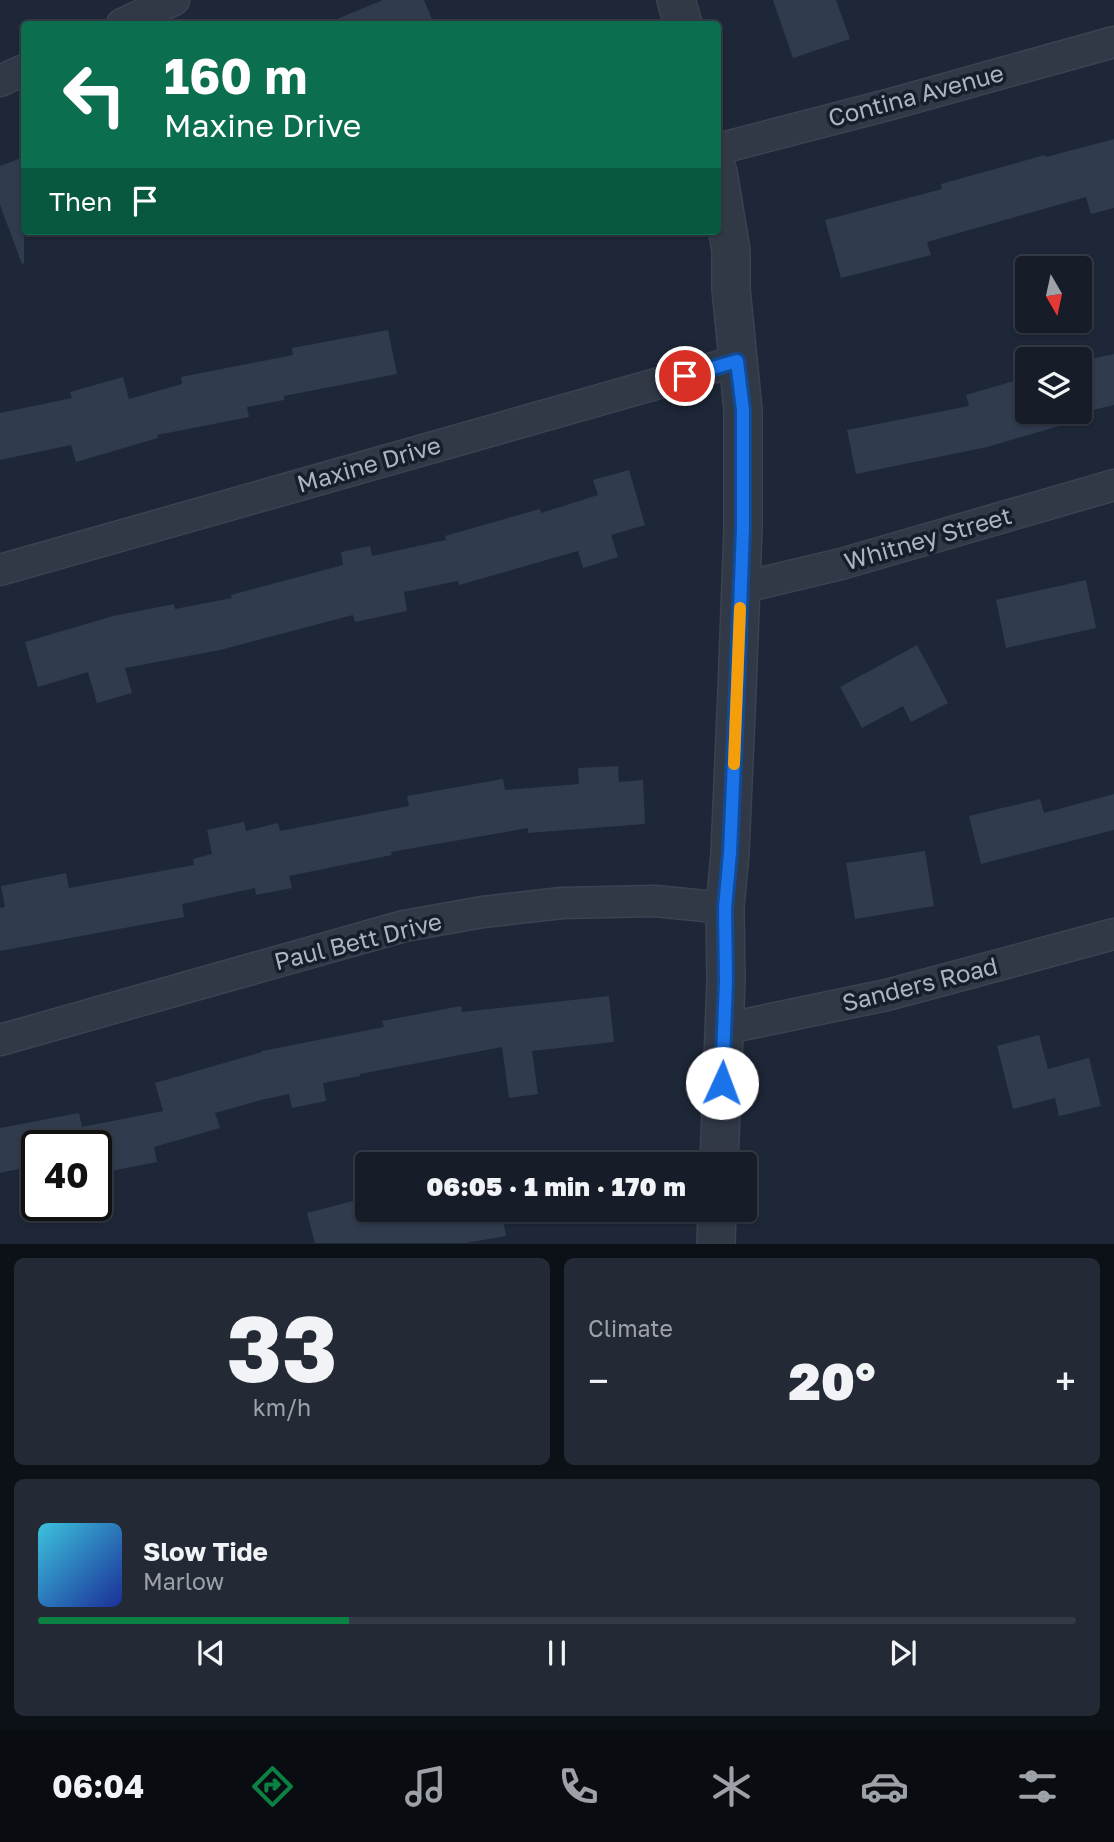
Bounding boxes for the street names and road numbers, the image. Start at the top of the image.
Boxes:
street label: Contina Avenue [825,57,1006,132]
street label: Maxine Drive [293,429,444,498]
street label: Whitney Street [841,500,1014,575]
street label: Paul Bett Drive [271,906,444,975]
street label: Sanders Road [839,950,1000,1017]

